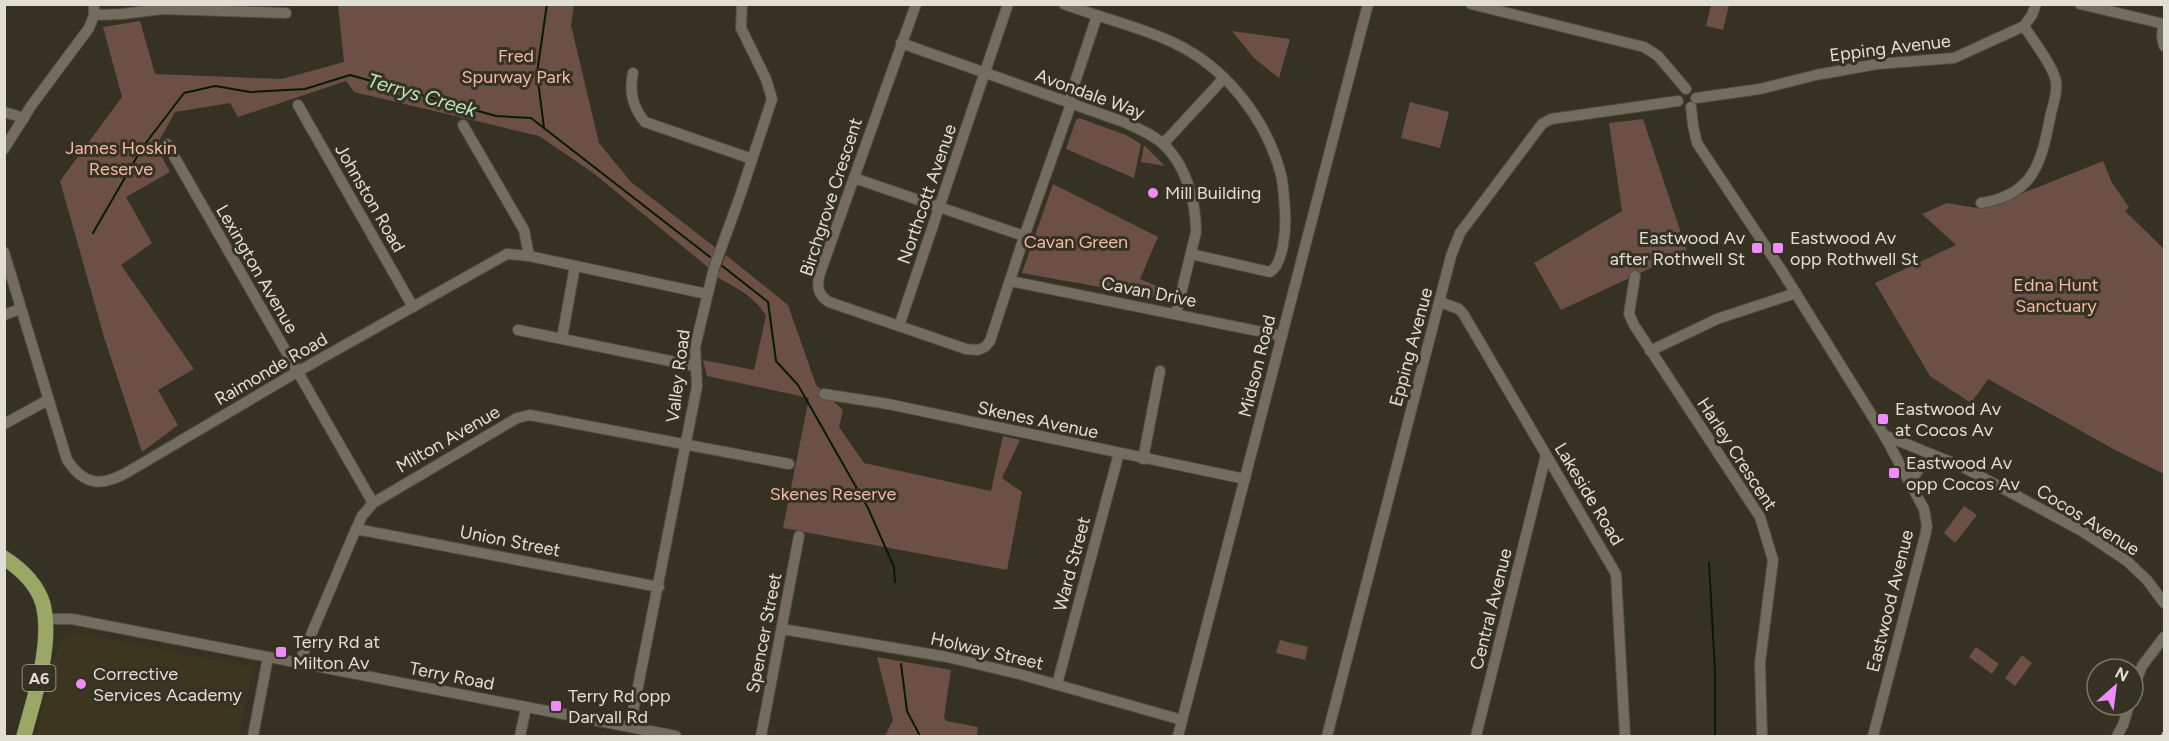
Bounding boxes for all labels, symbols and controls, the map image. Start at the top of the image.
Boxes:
street label: Epping Avenue [1828,30,1952,66]
park label: Fred Spurway Park [462,45,571,88]
street label: Avondale Way [1032,64,1148,124]
water label: Terrys Creek [365,68,480,122]
street label: Birchgrove Crescent [795,115,867,279]
street label: Northcott Avenue [893,121,961,267]
park label: James Hoskin Reserve [65,137,177,180]
street label: Johnston Road [330,140,410,256]
place label: Mill Building [1165,182,1261,204]
marker: Mill Building [1146,186,1160,200]
street label: Lexington Avenue [211,201,303,337]
place label: Eastwood Av after Rothwell St [1610,227,1746,270]
place label: Eastwood Av opp Rothwell St [1790,227,1919,270]
park label: Cavan Green [1024,231,1128,253]
marker: Eastwood Av after Rothwell St [1750,241,1764,255]
marker: Eastwood Av opp Rothwell St [1771,241,1785,255]
street label: Cavan Drive [1100,272,1199,312]
park label: Edna Hunt Sanctuary [2013,274,2099,317]
street label: Epping Avenue [1385,285,1437,409]
street label: Midson Road [1234,313,1280,419]
street label: Raimonde Road [211,328,331,410]
street label: Valley Road [661,328,695,424]
street label: Harley Crescent [1692,394,1782,515]
street label: Skenes Avenue [976,396,1101,444]
place label: Eastwood Av at Cocos Av [1895,398,2002,441]
street label: Milton Avenue [392,400,504,478]
marker: Eastwood Av at Cocos Av [1876,412,1890,426]
street label: Lakeside Road [1550,439,1628,549]
place label: Eastwood Av opp Cocos Av [1906,452,2021,495]
marker: Eastwood Av opp Cocos Av [1887,466,1901,480]
street label: Cocos Avenue [2032,480,2144,560]
park label: Skenes Reserve [770,483,896,505]
street label: Ward Street [1049,514,1095,614]
street label: Union Street [458,520,562,562]
street label: Eastwood Avenue [1862,528,1918,674]
street label: Central Avenue [1465,546,1517,672]
street label: Spencer Street [742,571,786,695]
street label: Holway Street [928,627,1046,675]
place label: Terry Rd at Milton Av [293,631,380,674]
marker: Terry Rd at Milton Av [274,645,288,659]
street label: Terry Road [408,657,496,695]
north arrow [2085,657,2145,717]
place label: Corrective Services Academy [93,663,242,706]
text: N [2112,663,2132,685]
road number: A6 [22,665,56,691]
marker: Corrective Services Academy [74,677,88,691]
place label: Terry Rd opp Darvall Rd [568,685,671,728]
marker: Terry Rd opp Darvall Rd [549,699,563,713]

